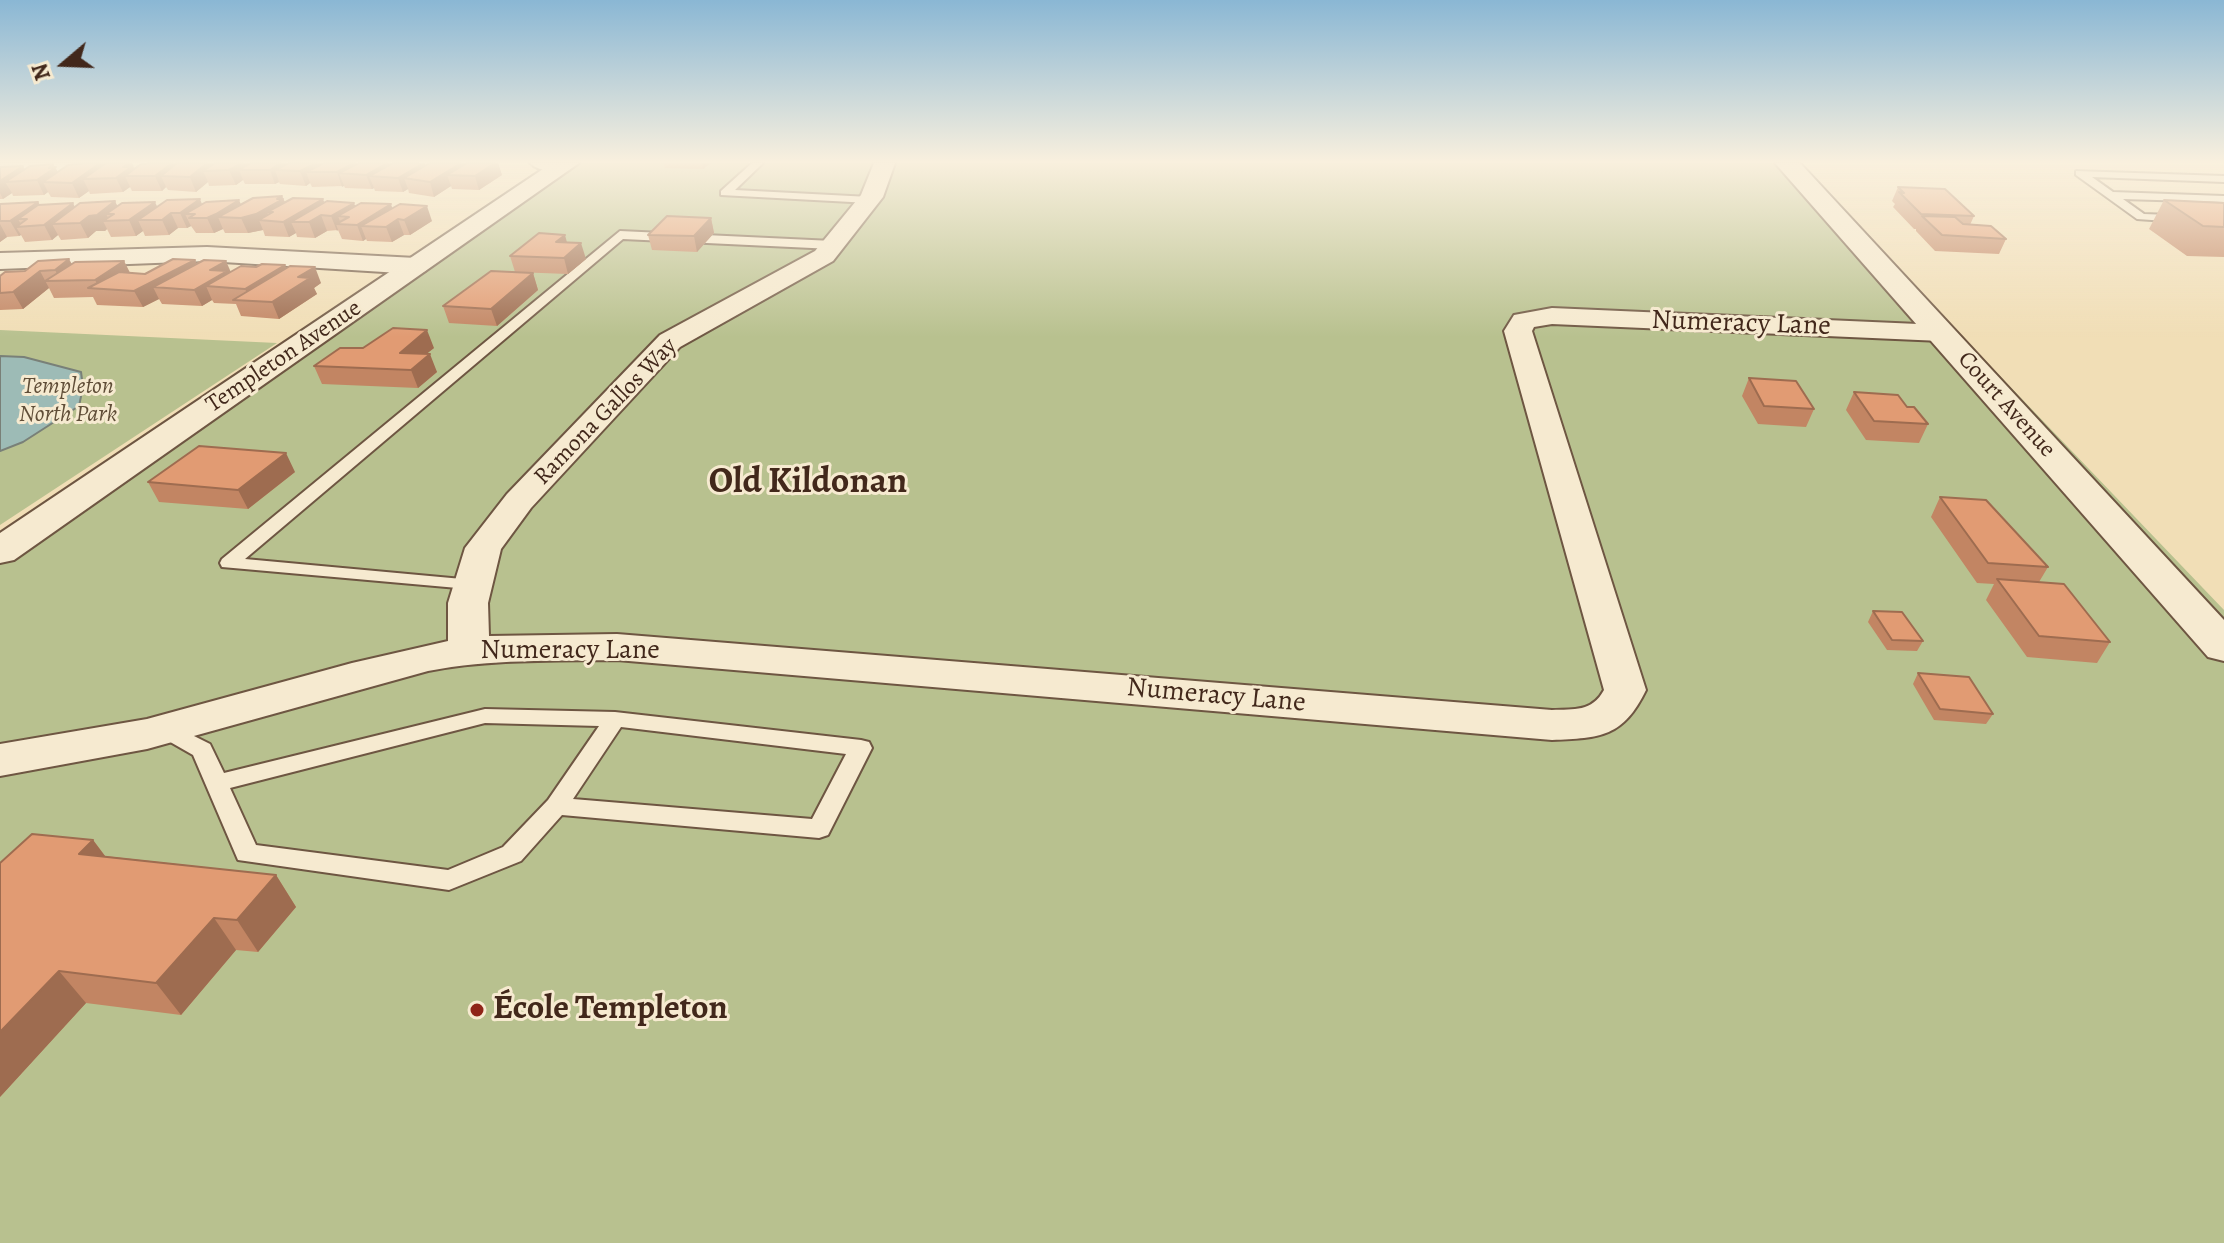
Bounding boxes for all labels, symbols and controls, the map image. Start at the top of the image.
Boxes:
north arrow [24,24,104,104]
text: N [25,59,58,84]
street label: Templeton Avenue [201,294,367,420]
street label: Numeracy Lane [1651,304,1831,344]
street label: Ramona Gallos Way [529,332,683,492]
street label: Court Avenue [1951,346,2061,464]
park label: Templeton North Park [19,373,117,429]
district label: Old Kildonan [709,461,907,505]
street label: Numeracy Lane [480,634,660,668]
street label: Numeracy Lane [1125,671,1307,721]
place label: École Templeton [493,990,728,1030]
marker: École Templeton [468,1001,486,1019]

